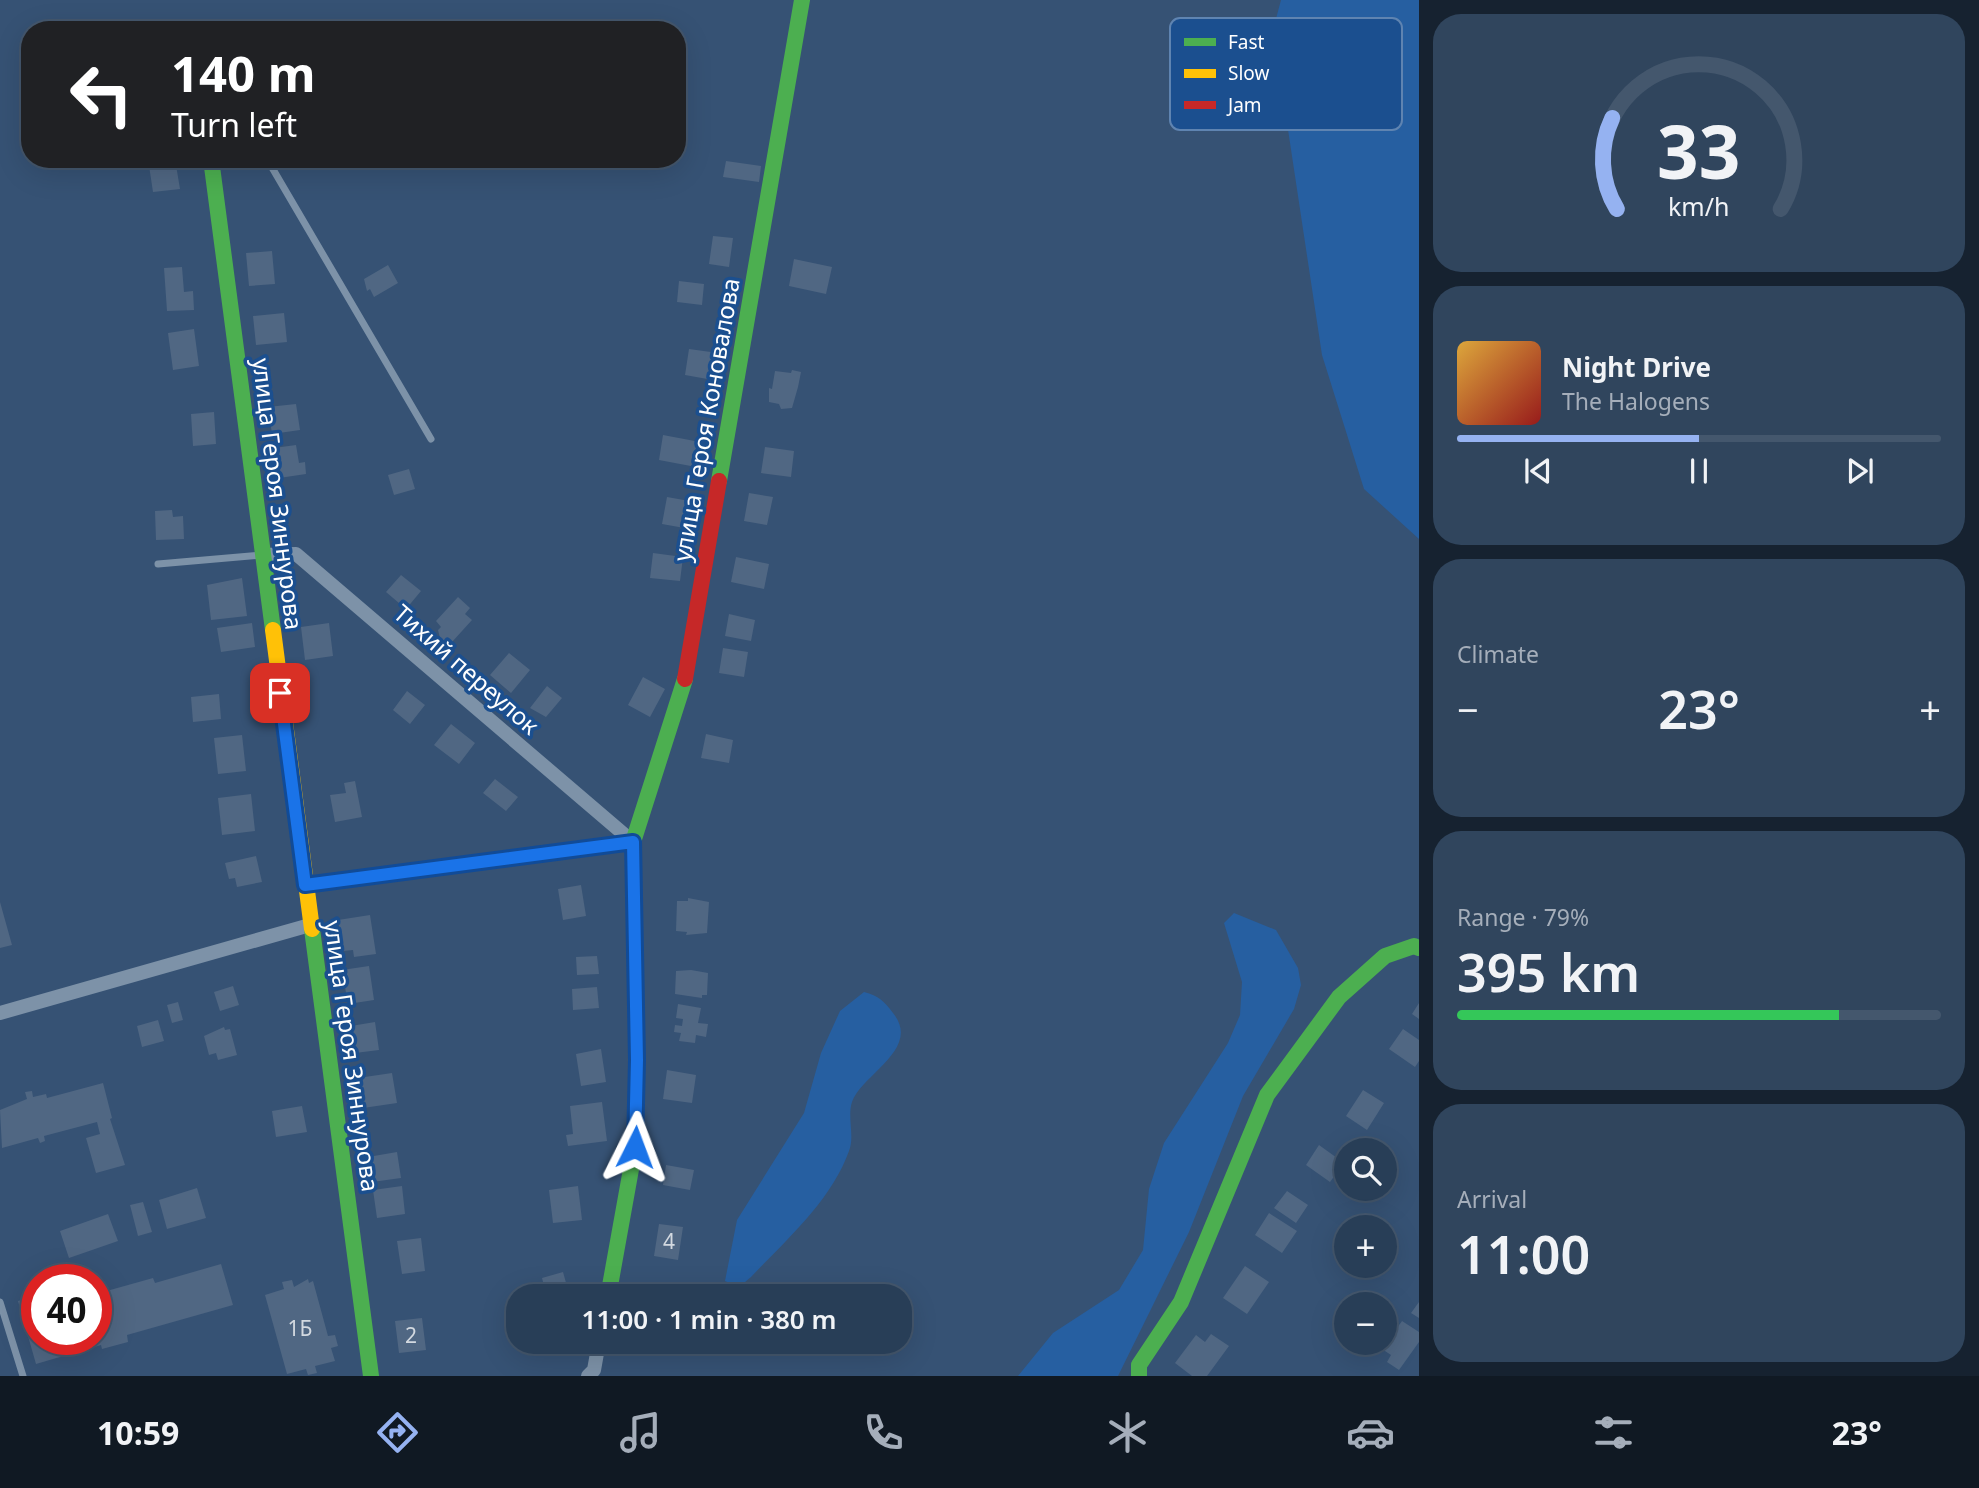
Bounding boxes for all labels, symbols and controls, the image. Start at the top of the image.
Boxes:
legend [1170,18,1402,130]
text: Fast [1228,29,1265,55]
text: 140 m [171,40,316,106]
icon: left [56,49,147,140]
text: Slow [1228,60,1269,86]
text: Jam [1226,92,1262,118]
text: 33 [1657,102,1741,201]
text: Turn left [171,103,297,146]
text: km/h [1668,189,1730,223]
street label: улица Героя Коновалова [664,275,747,564]
text: Night Drive [1562,349,1711,385]
street label: улица Героя Зиннурова [245,356,312,632]
text: The Halogens [1562,385,1710,417]
icon: previous [1519,452,1557,490]
icon: pause [1680,452,1718,490]
icon: next [1841,452,1879,490]
street label: Тихий переулок [387,596,547,741]
text: Climate [1457,638,1539,670]
pin [250,663,310,723]
text: 23° [1658,673,1740,744]
icon: arrive [261,674,299,712]
text: − [1457,683,1479,735]
text: + [1919,683,1941,735]
text: Range · 79% [1457,901,1589,933]
street label: улица Героя Зиннурова [317,918,388,1194]
text: 395 km [1457,936,1640,1007]
position arrow [598,1110,672,1184]
map controls [1334,1138,1397,1355]
button: search [1334,1138,1397,1201]
text: Arrival [1457,1183,1527,1215]
button: + [1334,1215,1397,1278]
text: 11:00 [1457,1218,1590,1289]
house number: 4 [663,1227,675,1255]
speed limit sign: 40 [21,1264,112,1355]
button: − [1334,1292,1397,1355]
text: 11:00 · 1 min · 380 m [582,1301,836,1337]
house number: 1Б [288,1314,312,1342]
house number: 2 [405,1321,417,1349]
icon: directions [373,1408,422,1457]
icon: music [616,1408,665,1457]
icon: phone [859,1408,908,1457]
icon: climate [1103,1408,1152,1457]
icon: car [1346,1408,1395,1457]
icon: filters [1589,1408,1638,1457]
text: 10:59 [97,1411,179,1454]
text: 23° [1832,1411,1882,1454]

